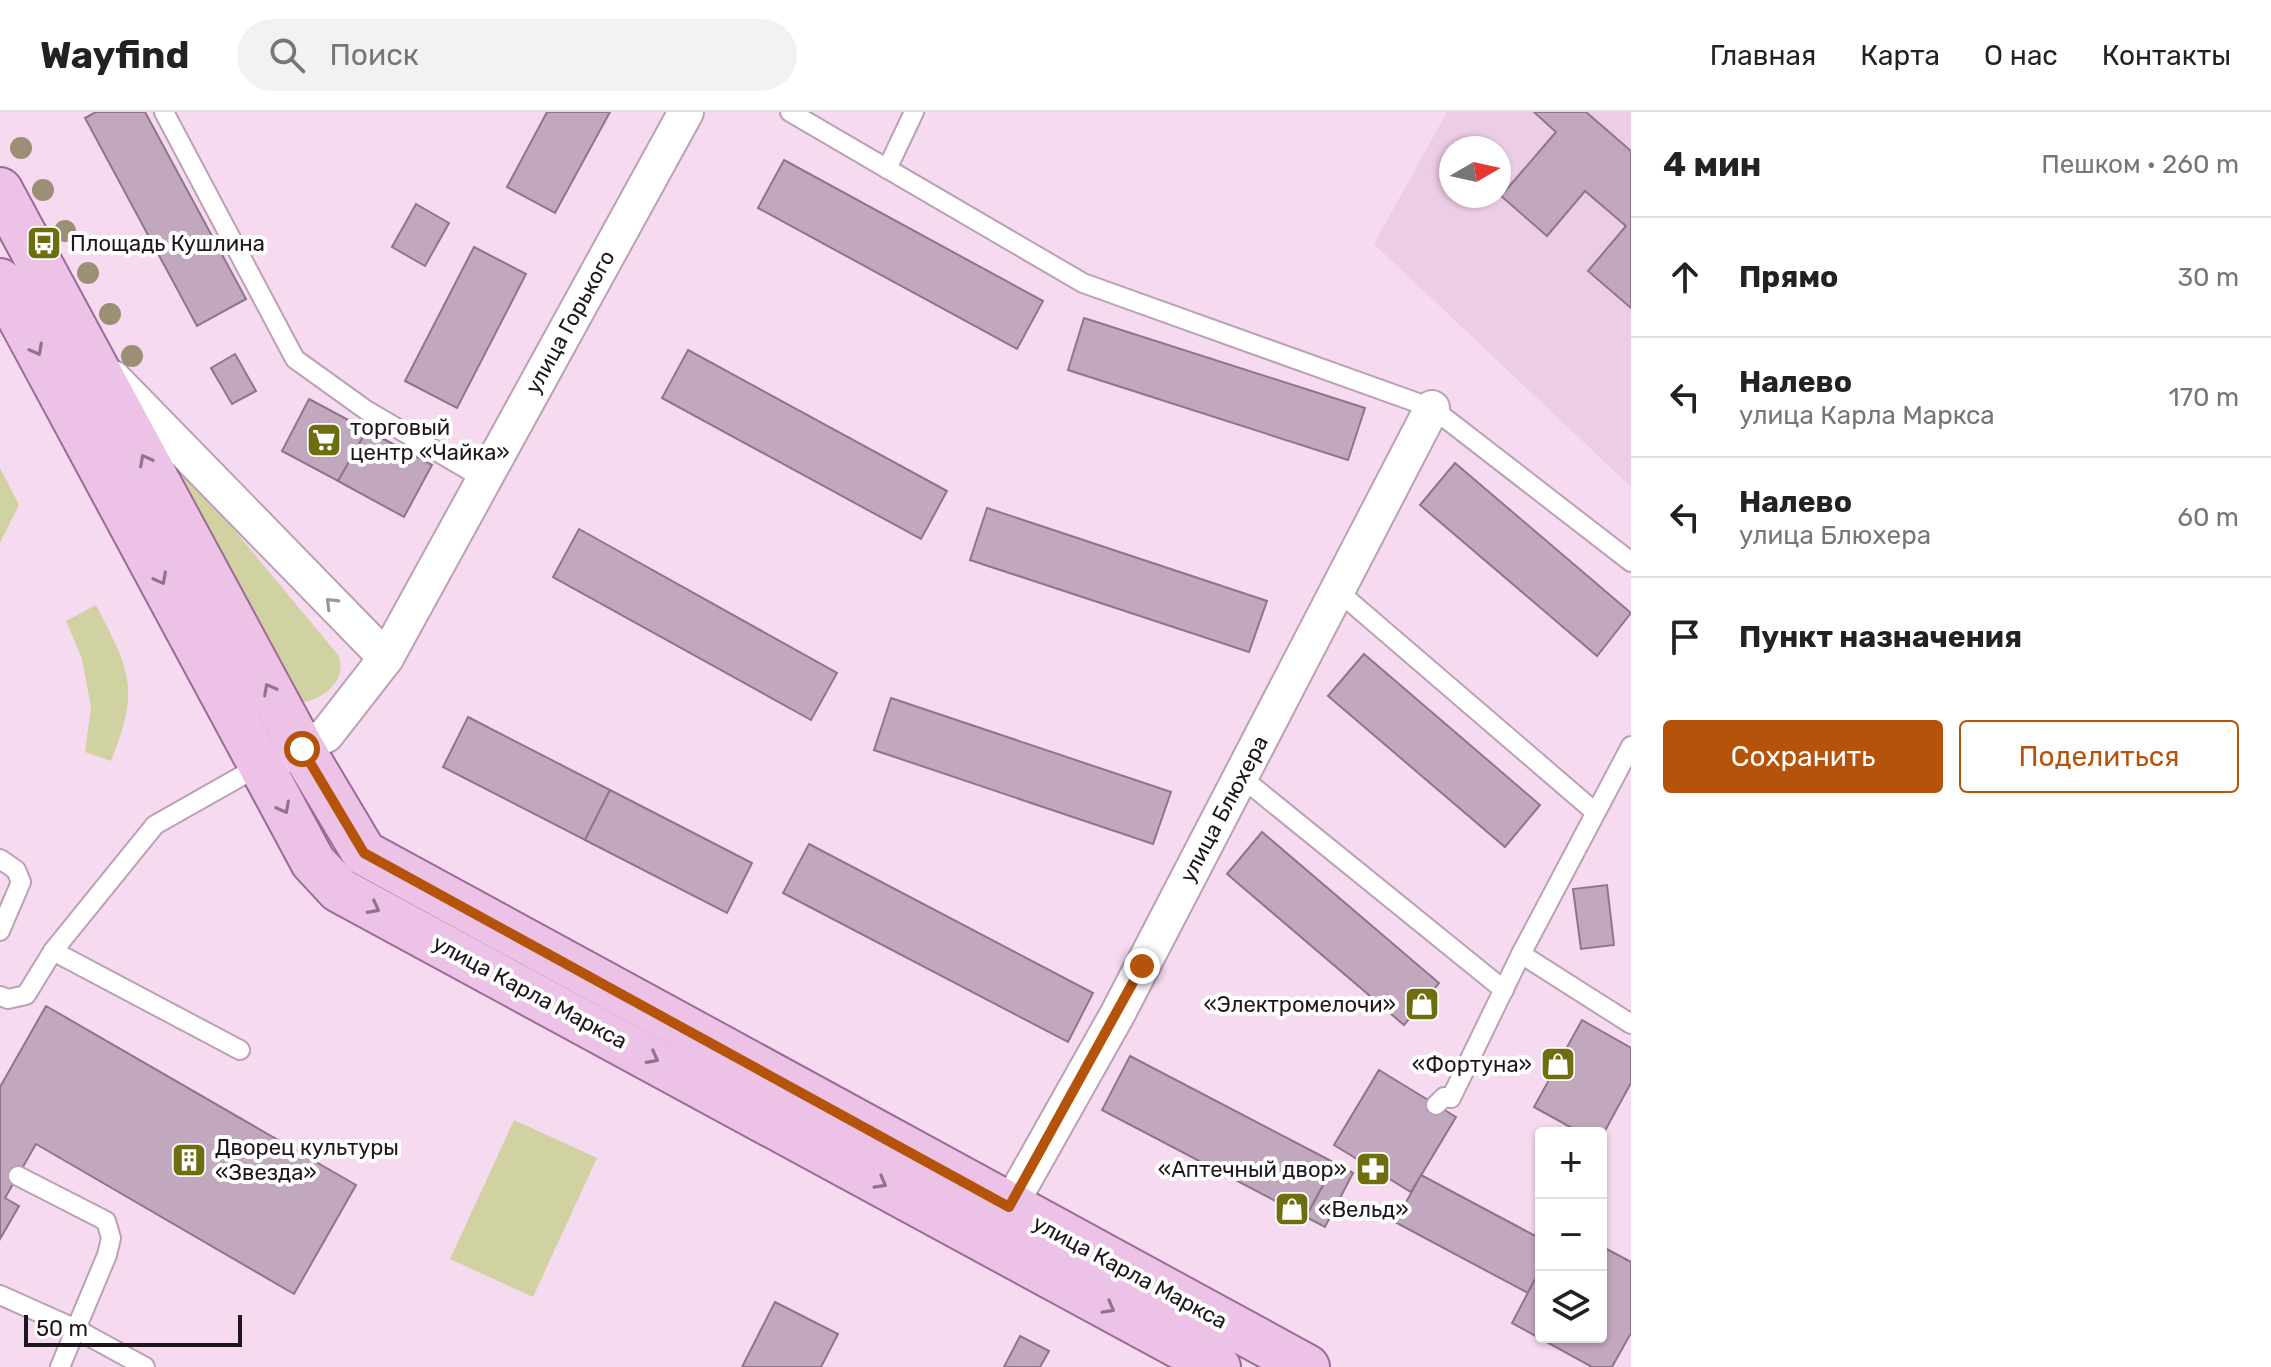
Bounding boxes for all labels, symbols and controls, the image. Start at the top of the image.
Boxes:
search box [237,19,797,91]
text: Wayfind [40,32,189,78]
icon: search [265,33,309,77]
text: Поиск [329,37,419,73]
text: Главная [1710,39,1816,72]
text: Карта [1860,39,1940,72]
text: О нас [1984,39,2058,72]
text: Контакты [2102,39,2231,72]
north arrow [1439,136,1511,208]
text: 4 мин [1663,144,1761,185]
text: Пешком · 260 m [2041,149,2239,180]
bus stop icon: Площадь Кушлина [25,224,63,262]
place label: Площадь Кушлина [70,230,265,257]
street label: улица Горького [519,246,621,398]
icon: ahead [1663,255,1707,299]
text: Прямо [1739,259,1838,295]
text: 30 m [2177,262,2239,293]
one-way arrow [27,341,43,356]
text: Налево [1739,364,1852,400]
icon: left [1663,375,1707,419]
text: 170 m [2169,382,2239,413]
text: улица Карла Маркса [1739,400,1995,431]
place label: торговый центр «Чайка» [350,414,510,466]
supermarket icon: торговый центр «Чайка» [305,421,343,459]
one-way arrow [140,454,155,468]
text: Налево [1739,484,1852,520]
icon: left [1663,495,1707,539]
text: 60 m [2177,502,2239,533]
text: улица Блюхера [1739,520,1931,551]
one-way arrow [151,571,166,585]
one-way arrow [326,598,340,612]
icon: arrive [1663,615,1707,659]
text: Пункт назначения [1739,619,2022,655]
one-way arrow [263,683,279,697]
button: Сохранить [1663,720,1943,793]
button: Поделиться [1959,720,2239,793]
route start [284,731,320,767]
street label: улица Блюхера [1174,731,1274,887]
one-way arrow [274,799,290,813]
one-way arrow [366,899,381,914]
street label: улица Карла Маркса [428,929,632,1055]
route end [1124,948,1160,984]
shop icon: «Электромелочи» [1403,985,1441,1023]
place label: «Электромелочи» [1203,991,1396,1018]
shop icon: «Фортуна» [1539,1045,1577,1083]
one-way arrow [644,1048,659,1063]
place label: «Фортуна» [1412,1051,1532,1078]
map controls [1535,1127,1607,1343]
button: + [1535,1127,1607,1199]
place label: Дворец культуры «Звезда» [215,1134,399,1186]
building icon: Дворец культуры «Звезда» [170,1141,208,1179]
pharmacy icon: «Аптечный двор» [1354,1150,1392,1188]
place label: «Аптечный двор» [1158,1156,1347,1183]
one-way arrow [873,1173,887,1188]
shop icon: «Вельд» [1273,1190,1311,1228]
place label: «Вельд» [1318,1196,1409,1223]
button: − [1535,1199,1607,1271]
street label: улица Карла Маркса [1028,1209,1232,1335]
button: layers [1535,1271,1607,1343]
one-way arrow [1101,1298,1115,1313]
scale bar [24,1311,242,1347]
text: 50 m [36,1315,88,1342]

